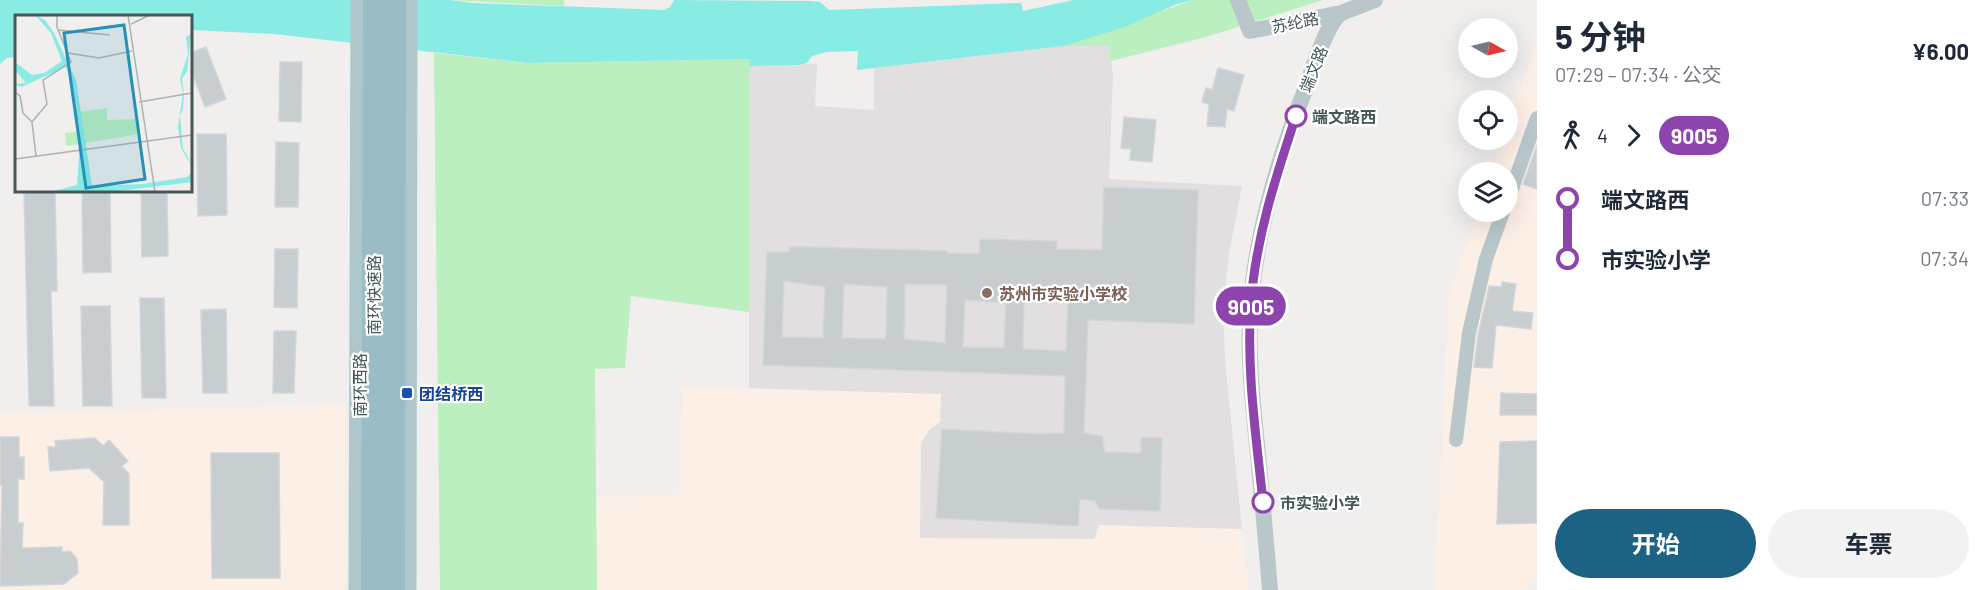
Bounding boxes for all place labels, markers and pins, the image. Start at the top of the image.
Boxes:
marker: 端文路西 [1285,105,1307,127]
place label: 端文路西 [1312,107,1376,126]
place label: 苏州市实验小学校 [999,284,1128,303]
marker: 苏州市实验小学校 [980,286,994,300]
place label: 团结桥西 [419,384,483,403]
marker: 团结桥西 [400,386,414,400]
marker: 市实验小学 [1252,491,1274,513]
place label: 市实验小学 [1280,493,1360,512]

